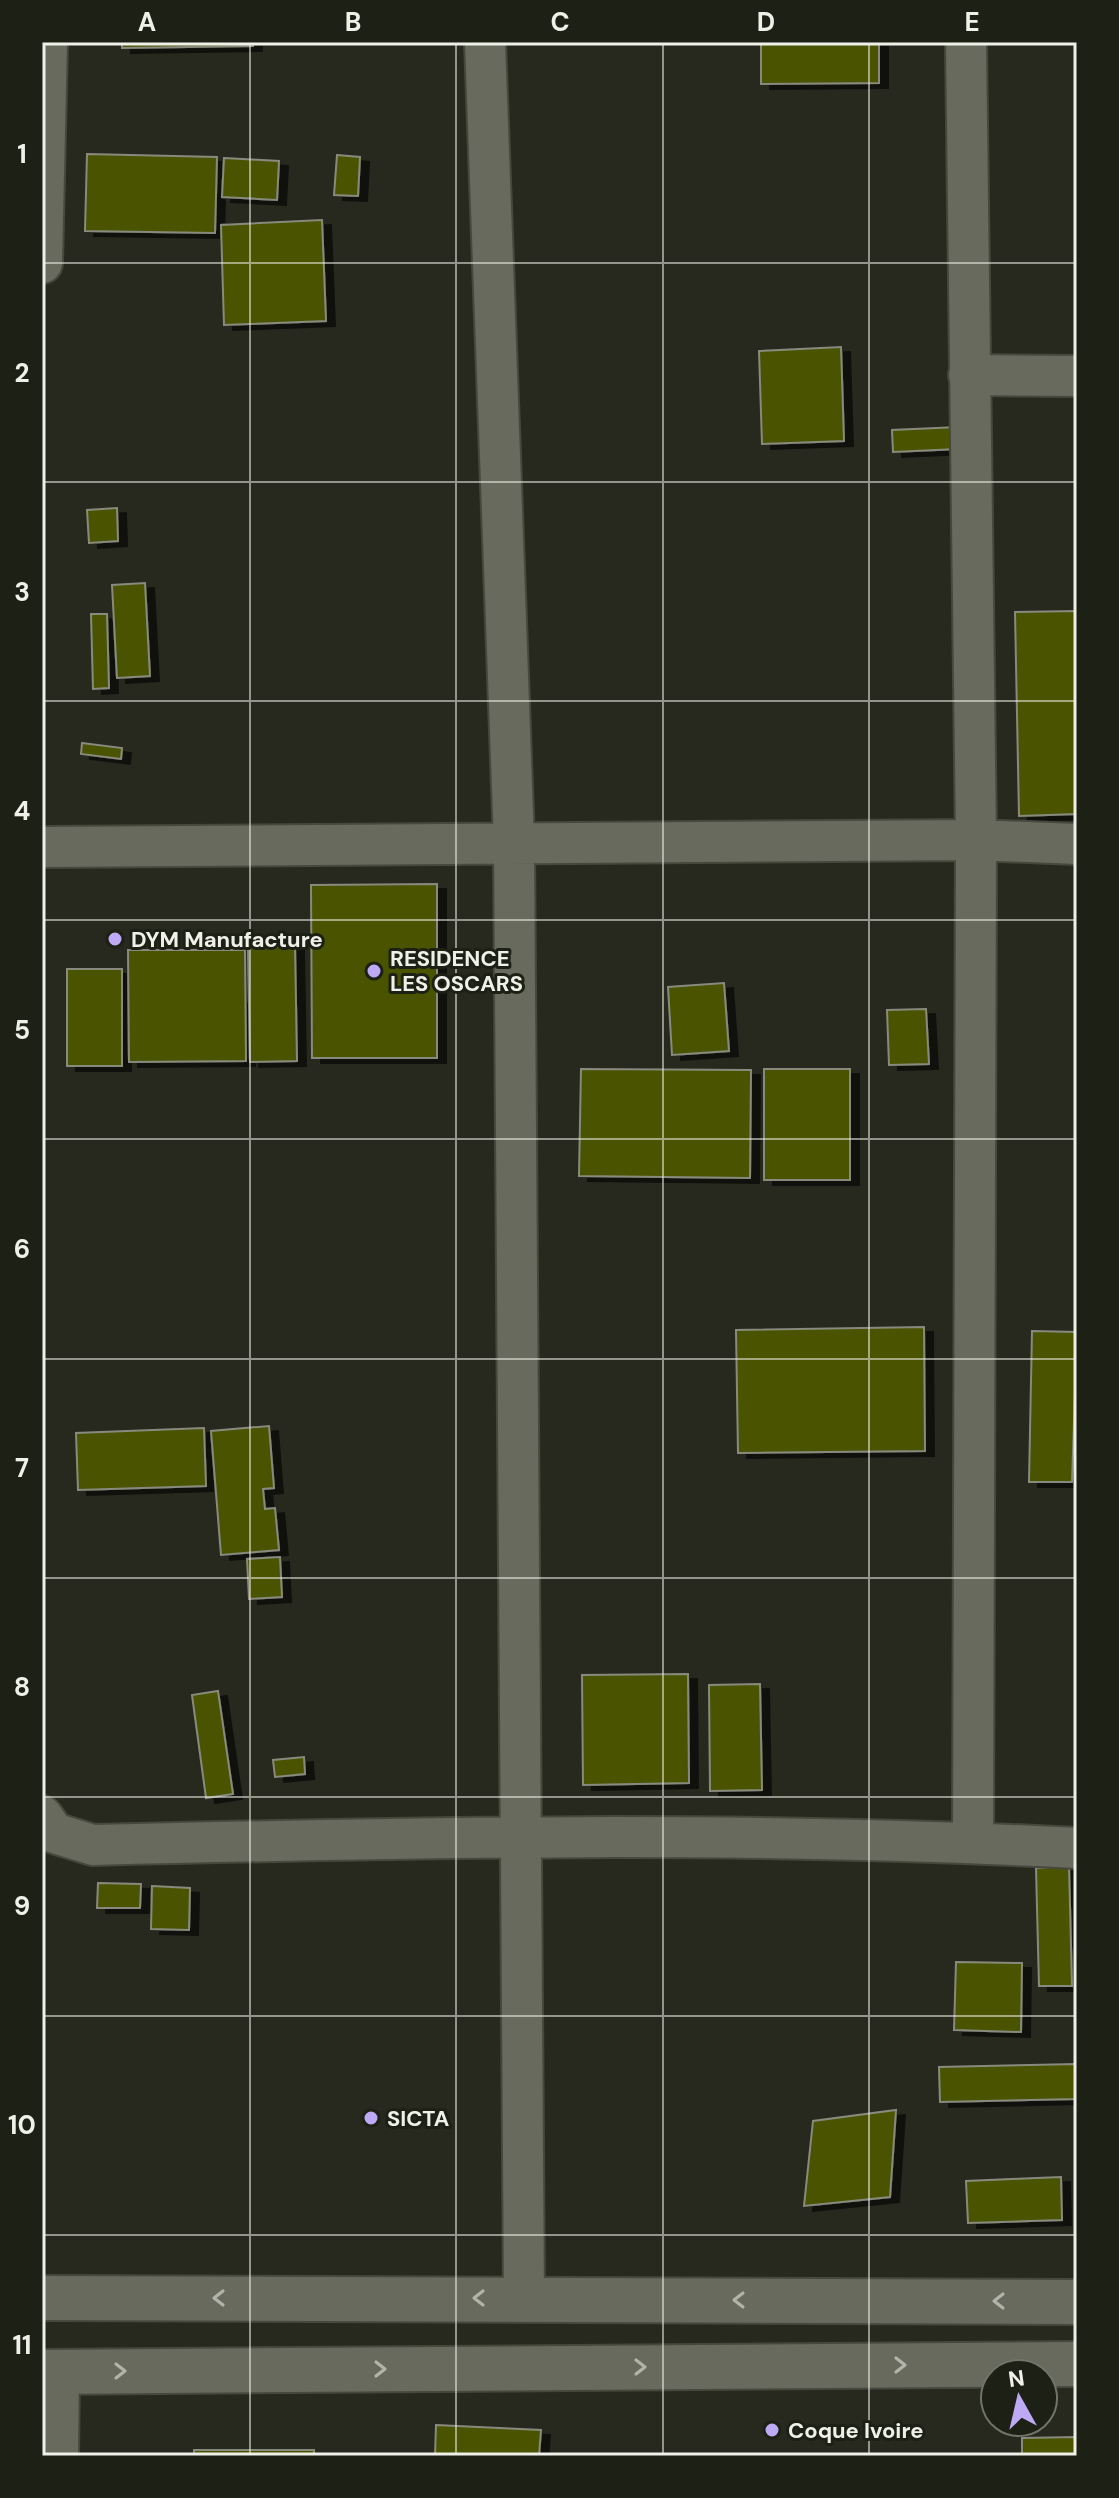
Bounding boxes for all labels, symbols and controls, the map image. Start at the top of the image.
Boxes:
text: A [138,5,156,39]
text: B [345,5,361,39]
text: C [550,5,570,39]
text: D [757,5,775,39]
text: E [964,5,980,39]
text: 1 [17,137,27,171]
text: 2 [14,356,30,390]
text: 3 [14,575,30,609]
text: 4 [14,794,30,828]
place label: DYM Manufacture [131,925,323,954]
marker: DYM Manufacture [106,930,124,948]
place label: RESIDENCE LES OSCARS [390,944,523,998]
marker: RESIDENCE LES OSCARS [365,962,383,980]
text: 5 [14,1013,30,1047]
text: 6 [14,1232,30,1266]
text: 7 [15,1451,29,1485]
text: 8 [14,1670,30,1704]
text: 9 [14,1889,30,1923]
place label: SICTA [387,2104,450,2133]
text: 10 [8,2108,36,2142]
marker: SICTA [362,2109,380,2127]
one-way arrow [212,2289,225,2307]
one-way arrow [472,2289,485,2307]
one-way arrow [732,2291,745,2309]
one-way arrow [992,2292,1005,2310]
text: 11 [13,2328,31,2362]
one-way arrow [894,2356,907,2374]
one-way arrow [634,2358,647,2376]
north arrow [979,2358,1059,2438]
one-way arrow [374,2360,387,2378]
one-way arrow [114,2363,127,2380]
text: N [1006,2363,1026,2394]
place label: Coque Ivoire [788,2416,923,2445]
marker: Coque Ivoire [763,2421,781,2439]

